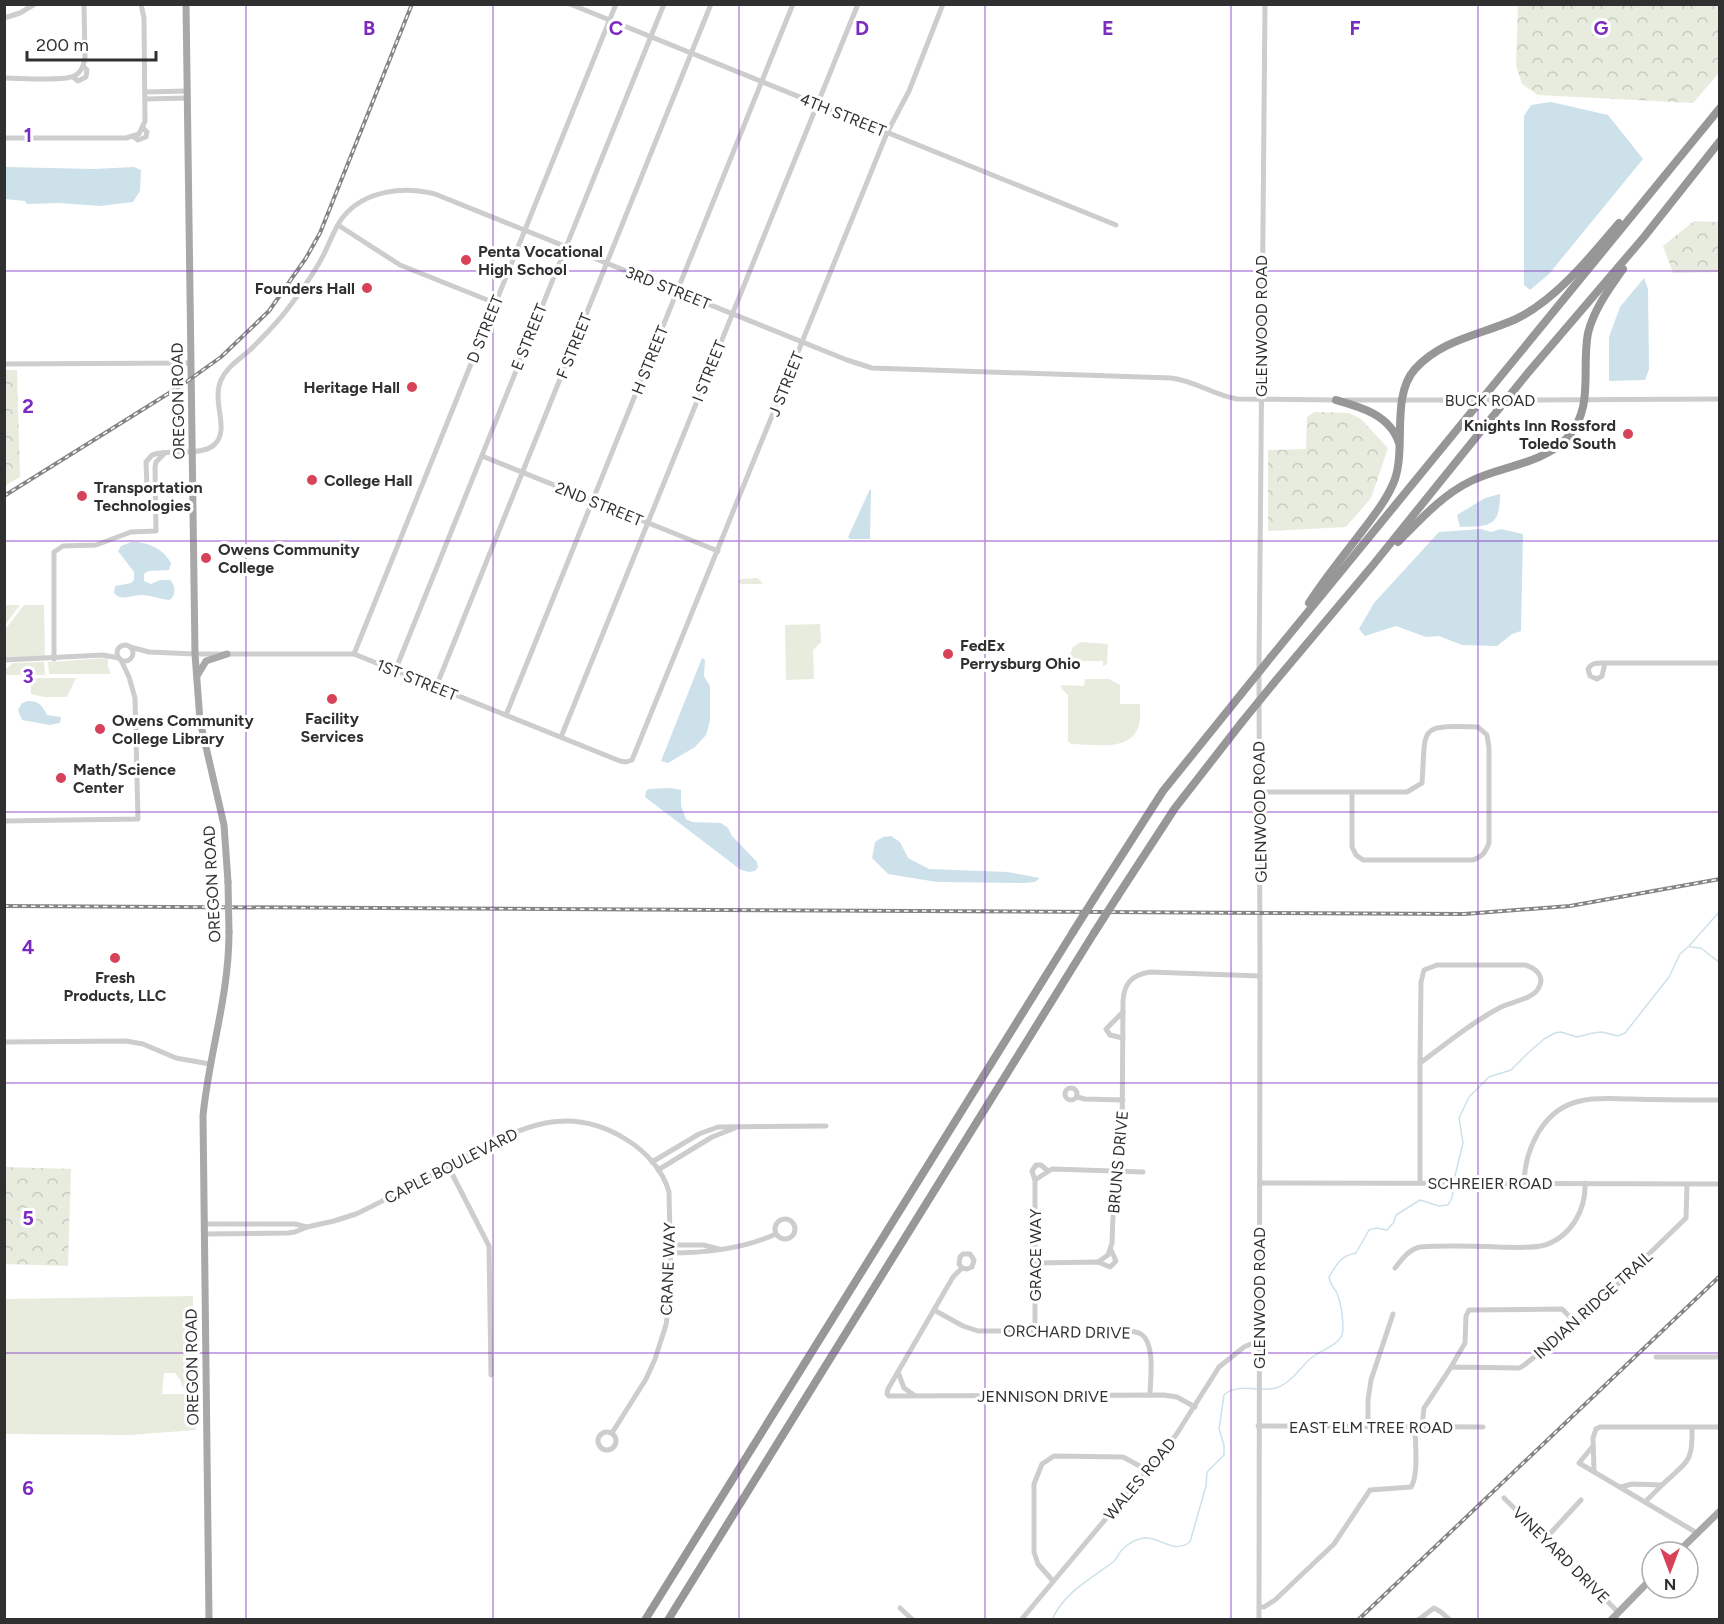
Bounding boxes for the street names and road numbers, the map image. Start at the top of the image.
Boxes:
street label: 4TH STREET [797,89,889,141]
street label: GLENWOOD ROAD [1252,255,1271,397]
street label: 3RD STREET [623,262,713,314]
street label: D STREET [463,292,507,366]
street label: E STREET [507,301,551,373]
street label: F STREET [552,310,596,382]
street label: H STREET [628,323,672,397]
street label: I STREET [688,337,730,405]
street label: OREGON ROAD [167,342,189,460]
street label: J STREET [764,348,808,419]
street label: BUCK ROAD [1445,391,1535,410]
street label: 2ND STREET [552,478,646,530]
street label: 1ST STREET [374,655,460,705]
street label: GLENWOOD ROAD [1249,741,1271,883]
street label: OREGON ROAD [199,825,225,943]
street label: BRUNS DRIVE [1104,1110,1132,1214]
street label: CAPLE BOULEVARD [381,1124,521,1208]
street label: SCHREIER ROAD [1428,1174,1552,1193]
street label: GRACE WAY [1026,1208,1045,1301]
street label: CRANE WAY [657,1222,679,1316]
street label: GLENWOOD ROAD [1250,1227,1269,1369]
street label: INDIAN RIDGE TRAIL [1530,1246,1657,1363]
street label: OREGON ROAD [181,1308,203,1426]
street label: ORCHARD DRIVE [1003,1321,1131,1343]
street label: JENNISON DRIVE [977,1387,1109,1406]
street label: EAST ELM TREE ROAD [1289,1418,1453,1437]
street label: WALES ROAD [1100,1434,1180,1524]
street label: VINEYARD DRIVE [1509,1503,1613,1607]

